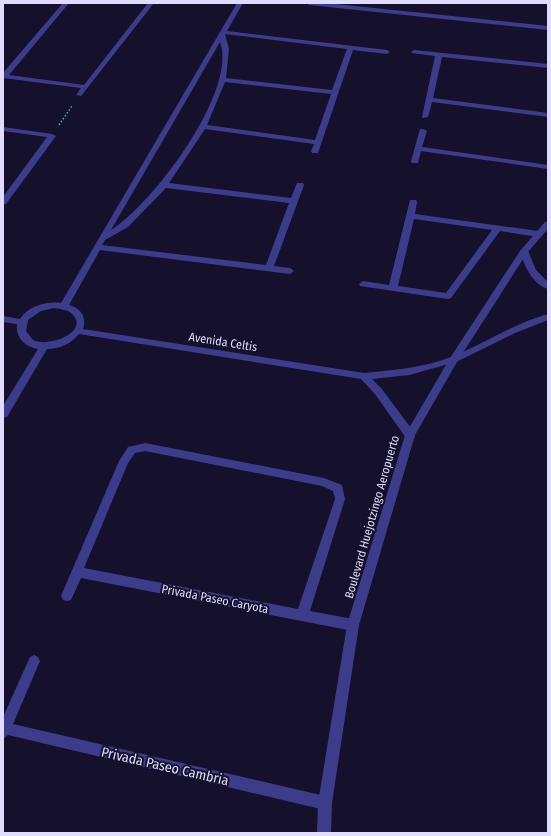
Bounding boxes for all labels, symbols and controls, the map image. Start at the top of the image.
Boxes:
street label: Avenida Celtis [188,330,258,354]
street label: Boulevard Huejotzingo Aeropuerto [342,434,402,600]
street label: Privada Paseo Caryota [160,582,270,616]
street label: Privada Paseo Cambria [100,744,230,789]

